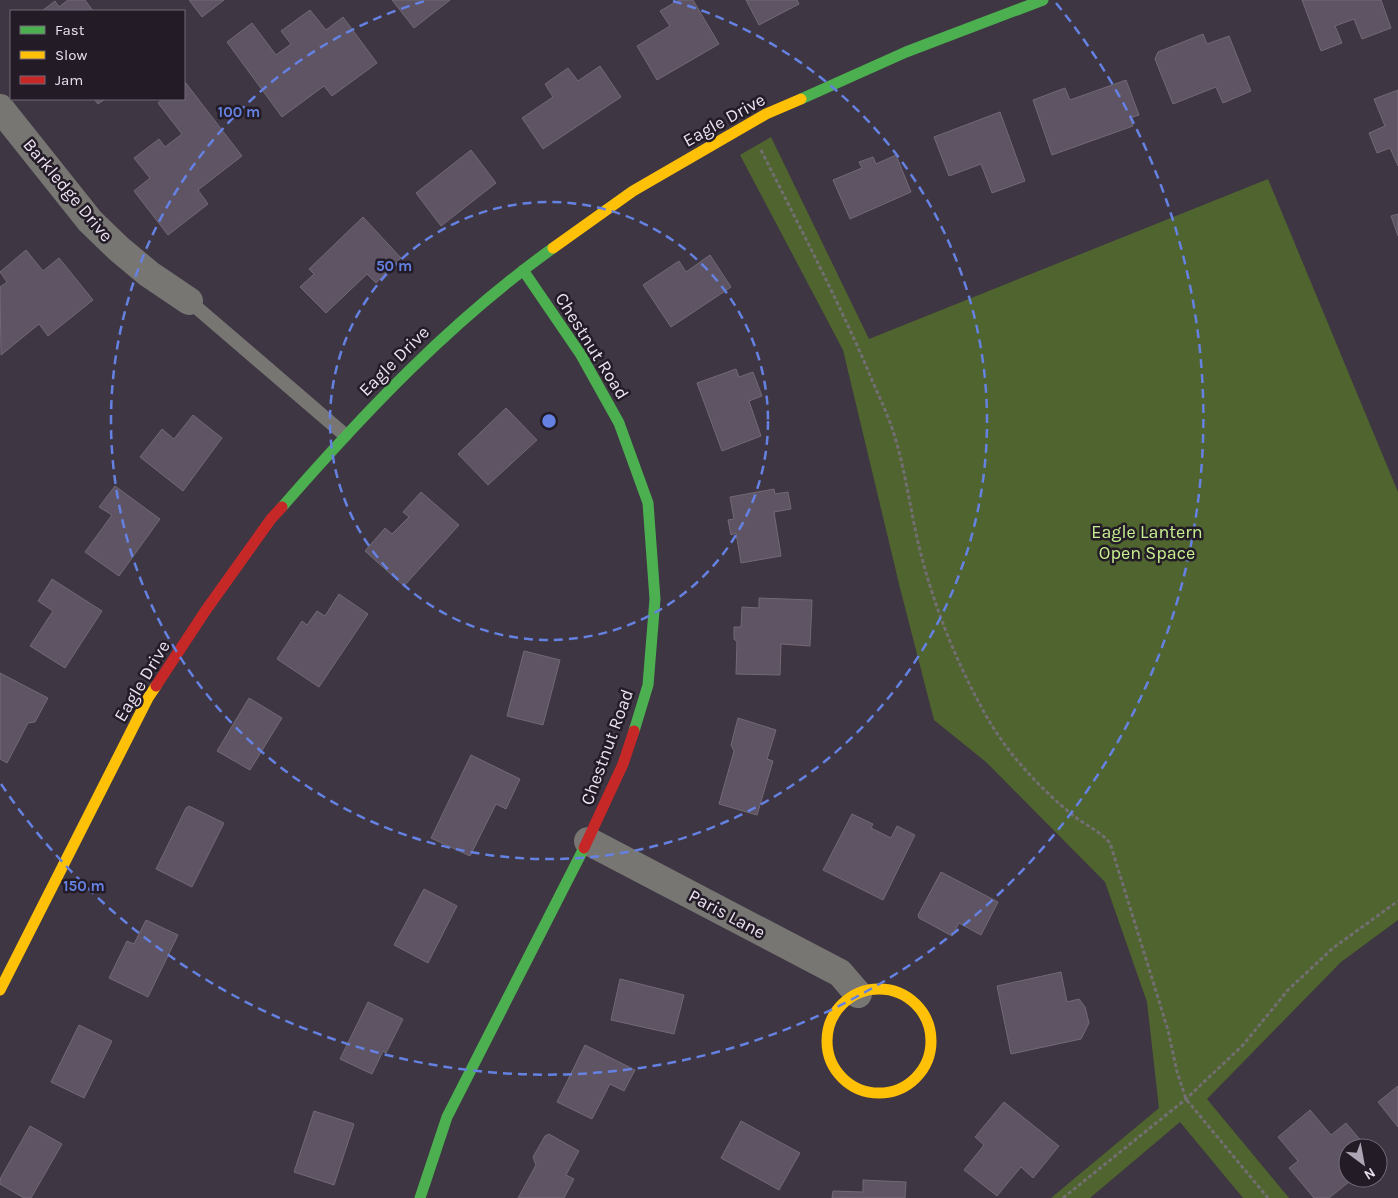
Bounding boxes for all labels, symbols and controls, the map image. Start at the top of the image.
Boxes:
legend [10,10,185,100]
text: Fast [55,21,85,39]
text: Slow [55,46,87,64]
text: Jam [55,71,83,89]
street label: Eagle Drive [679,88,769,152]
text: 100 m [218,103,260,121]
street label: Barkledge Drive [18,134,118,246]
text: 50 m [376,257,412,275]
street label: Chestnut Road [550,289,634,403]
street label: Eagle Drive [354,321,434,401]
centre of rings [540,412,558,430]
park label: Eagle Lantern Open Space [1091,521,1203,564]
street label: Eagle Drive [109,636,175,726]
street label: Chestnut Road [576,686,638,808]
text: 150 m [63,877,105,895]
street label: Paris Lane [685,885,769,943]
north arrow [1338,1138,1388,1188]
text: N [1361,1164,1378,1183]

